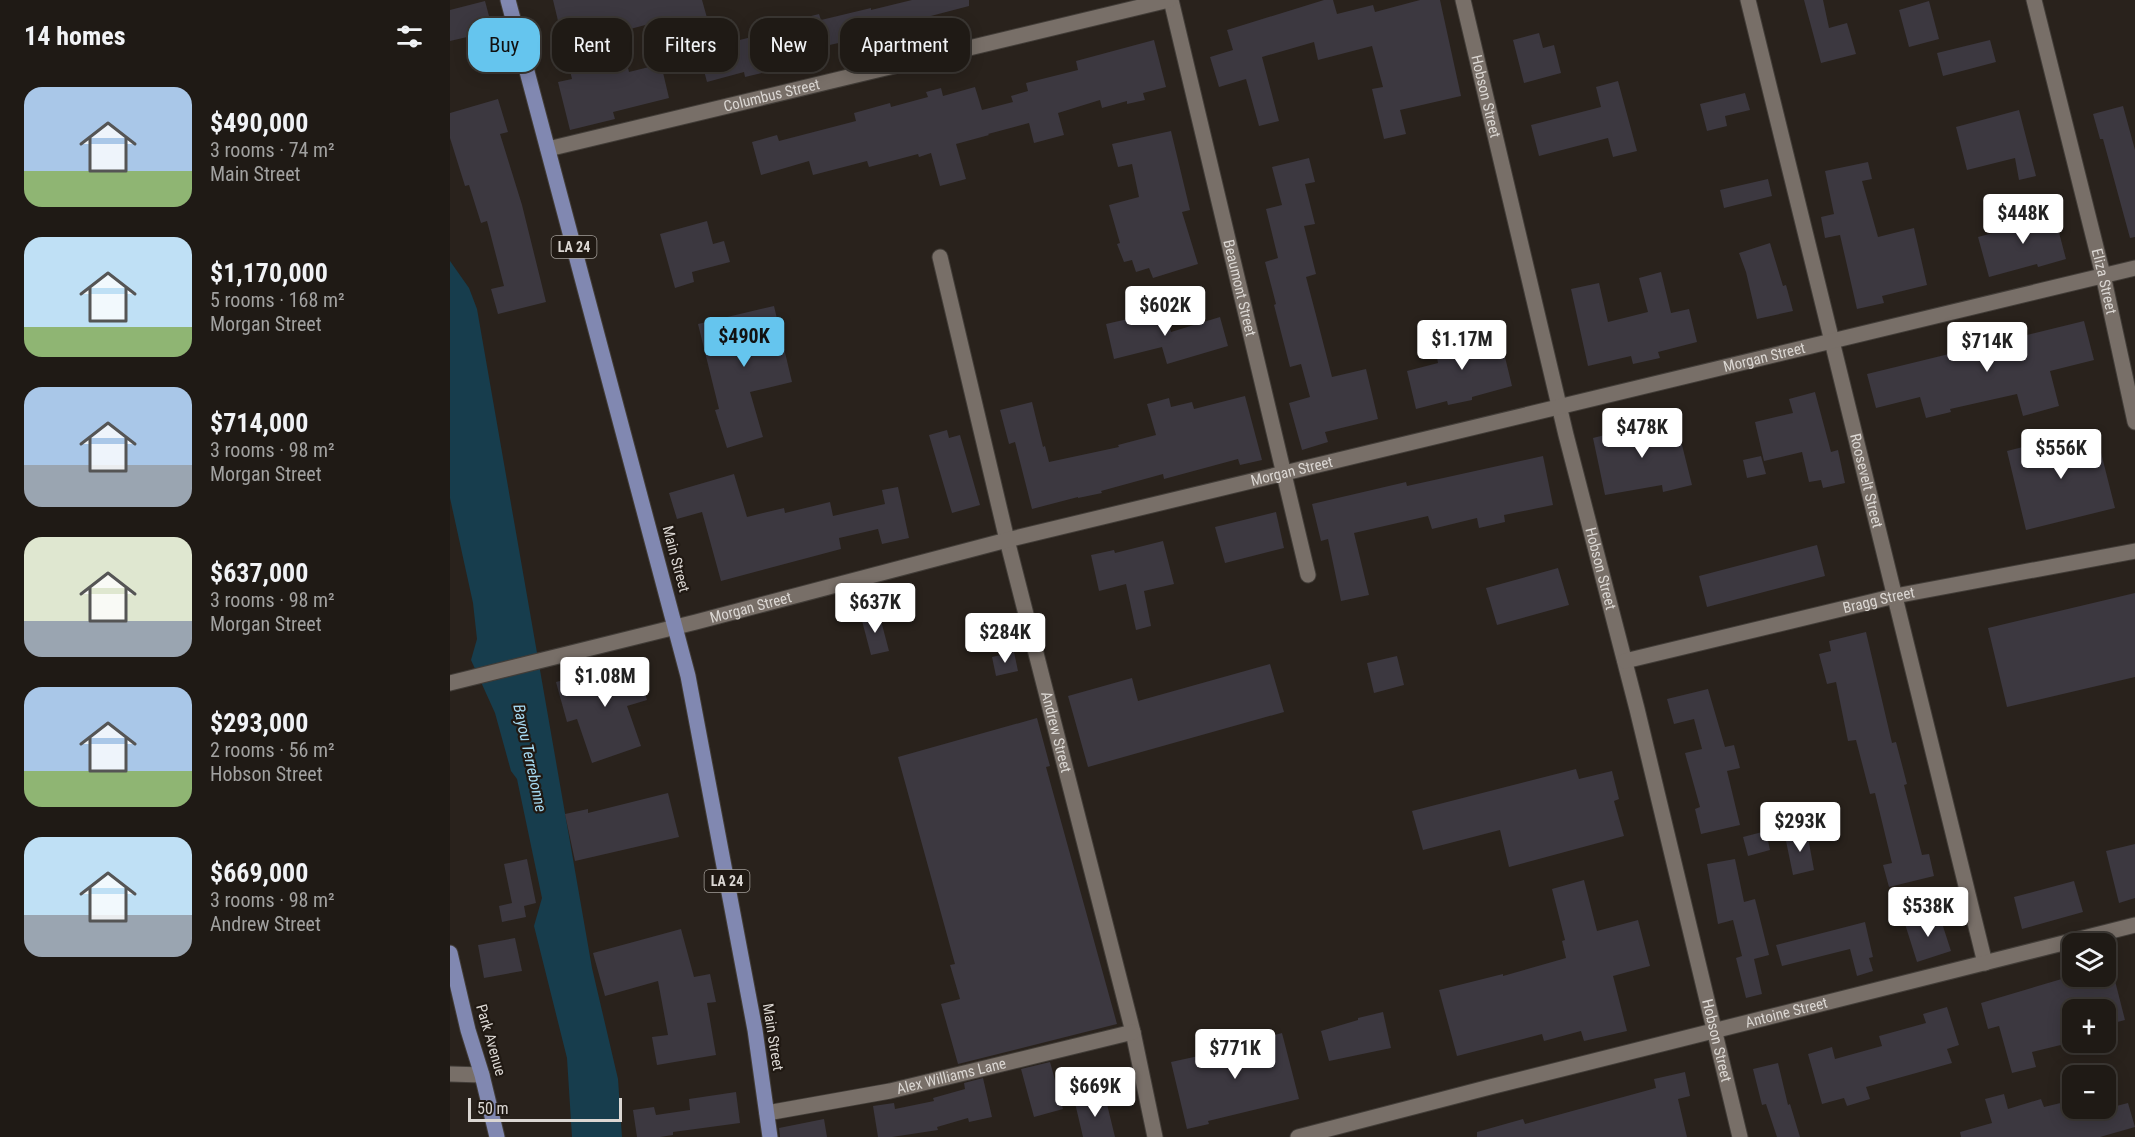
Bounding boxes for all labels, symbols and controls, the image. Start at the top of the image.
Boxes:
chip: Buy [468,18,540,72]
chip: Rent [552,18,632,72]
chip: Filters [644,18,738,72]
chip: New [750,18,828,72]
chip: Apartment [840,18,970,72]
icon: filters [393,20,426,53]
text: 14 homes [24,21,126,51]
street label: Hobson Street [1467,53,1504,140]
street label: Columbus Street [722,75,822,116]
text: $490,000 [210,108,308,138]
icon: home [72,111,144,183]
text: 3 rooms · 74 m² [210,138,335,162]
text: Main Street [210,162,300,186]
pin: $448K [1981,194,2065,245]
text: $448K [1997,201,2049,225]
road number: LA 24 [552,236,596,258]
street label: Beaumont Street [1219,238,1260,338]
street label: Eliza Street [2088,247,2120,316]
text: $1,170,000 [210,258,328,288]
icon: home [72,261,144,333]
pin: $602K [1123,286,1207,337]
text: 5 rooms · 168 m² [210,288,345,312]
text: $602K [1139,293,1191,317]
text: Morgan Street [210,312,322,336]
pin: $490K [702,317,786,368]
pin: $1.17M [1413,320,1511,371]
pin: $714K [1945,322,2029,373]
text: $490K [718,324,770,348]
text: $1.17M [1431,327,1493,351]
text: $714K [1961,329,2013,353]
street label: Morgan Street [1721,339,1807,376]
text: $714,000 [210,408,308,438]
pin: $478K [1600,408,1684,459]
icon: home [72,411,144,483]
text: $478K [1616,415,1668,439]
pin: $556K [2019,429,2103,480]
street label: Roosevelt Street [1846,432,1887,530]
text: $556K [2035,436,2087,460]
text: 3 rooms · 98 m² [210,438,335,462]
street label: Morgan Street [1249,453,1335,490]
text: Morgan Street [210,462,322,486]
street label: Main Street [659,524,693,594]
street label: Hobson Street [1581,525,1620,612]
text: $637,000 [210,558,308,588]
icon: home [72,561,144,633]
pin: $637K [833,583,917,634]
street label: Bragg Street [1841,583,1916,617]
text: 3 rooms · 98 m² [210,588,335,612]
street label: Morgan Street [708,588,793,627]
text: $637K [849,590,901,614]
text: Morgan Street [210,612,322,636]
pin: $284K [963,613,1047,664]
text: $284K [979,620,1031,644]
pin: $1.08M [556,657,654,708]
text: $1.08M [574,664,636,688]
street label: Andrew Street [1037,689,1075,775]
water label: Bayou Terrebonne [509,702,551,814]
text: $293,000 [210,708,308,738]
icon: home [72,711,144,783]
text: 2 rooms · 56 m² [210,738,335,762]
text: Hobson Street [210,762,323,786]
pin: $293K [1758,802,1842,853]
text: $293K [1774,809,1826,833]
text: $669,000 [210,858,308,888]
icon: home [72,861,144,933]
road number: LA 24 [704,870,750,892]
pin: $538K [1886,887,1970,938]
text: 3 rooms · 98 m² [210,888,335,912]
text: $538K [1902,894,1954,918]
text: Andrew Street [210,912,321,936]
map controls [2062,933,2116,1119]
button: layers [2062,933,2116,987]
street label: Antoine Street [1743,994,1829,1032]
street label: Hobson Street [1698,997,1735,1084]
button: + [2062,999,2116,1053]
street label: Park Avenue [472,1002,510,1078]
street label: Main Street [759,1002,787,1072]
pin: $771K [1193,1029,1277,1080]
text: $771K [1209,1036,1261,1060]
street label: Alex Williams Lane [895,1054,1008,1098]
button: − [2062,1065,2116,1119]
pin: $669K [1053,1067,1137,1118]
text: $669K [1069,1074,1121,1098]
scale bar [468,1095,622,1122]
text: 50 m [477,1099,509,1118]

